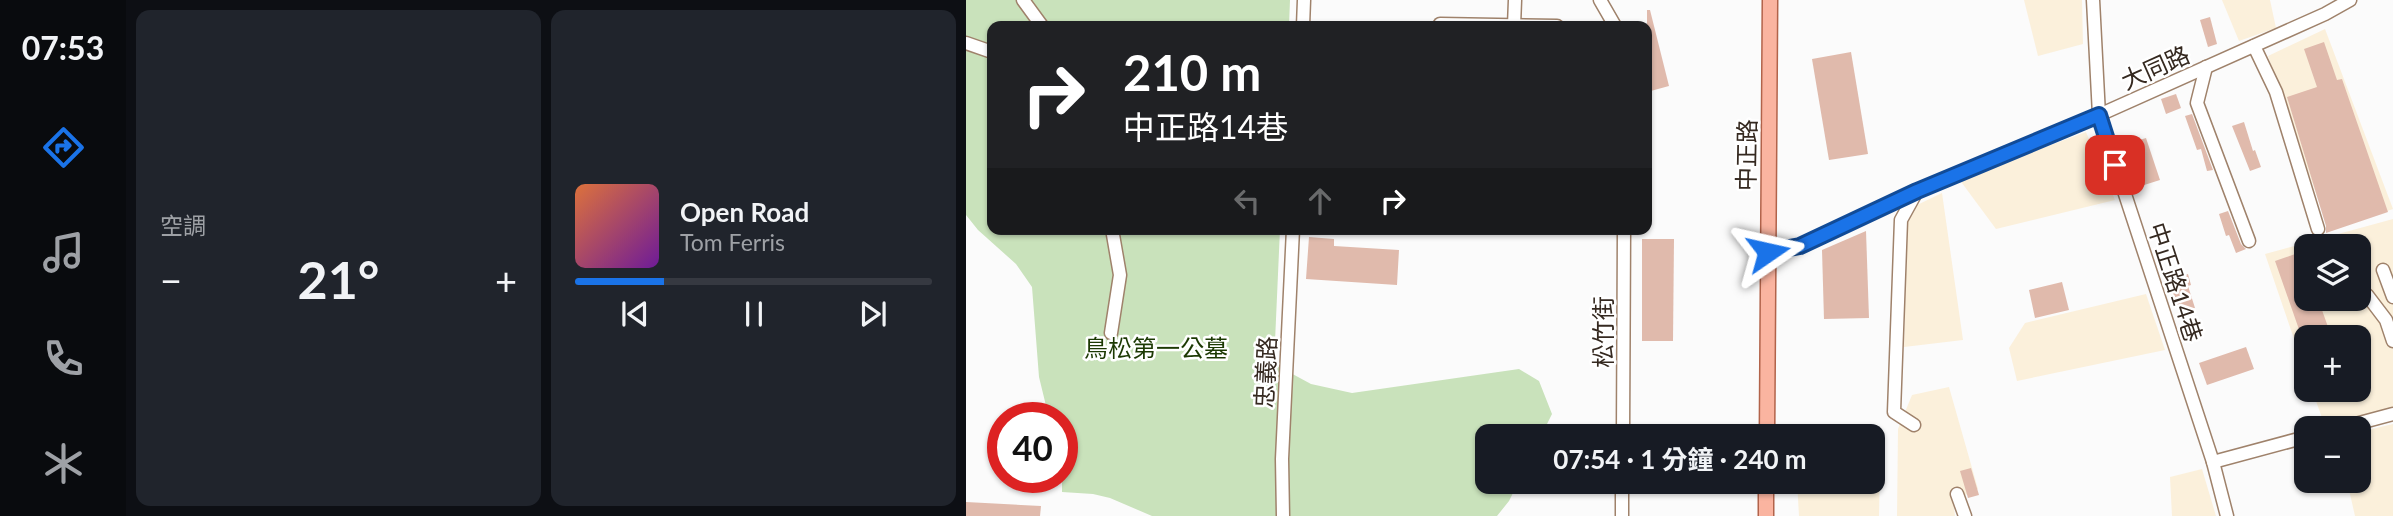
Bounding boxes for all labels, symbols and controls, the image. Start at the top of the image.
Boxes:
text: 07:53 [22,28,104,67]
street label: 大同路 [2116,39,2194,95]
text: 210 m [1123,43,1261,101]
icon: right [1008,49,1099,140]
text: 中正路14巷 [1123,107,1288,146]
street label: 中正路 [1731,119,1761,191]
icon: directions [39,123,88,172]
pin [2085,135,2145,195]
icon: arrive [2096,146,2134,184]
icon: left [1228,182,1266,220]
icon: ahead [1301,182,1339,220]
icon: right [1374,182,1412,220]
text: Open Road [680,196,809,228]
text: 空調 [160,211,206,239]
position arrow [1731,215,1805,289]
street label: 中正路14巷 [2143,219,2209,345]
icon: music [39,228,88,277]
text: Tom Ferris [680,228,785,256]
map controls [2294,234,2371,493]
button: layers [2294,234,2371,311]
text: 21° [298,248,379,310]
text: − [160,257,182,303]
text: + [495,257,517,303]
icon: previous [616,295,654,333]
icon: pause [735,295,773,333]
icon: next [854,295,892,333]
street label: 松竹街 [1588,296,1617,368]
button: + [2294,325,2371,402]
park label: 鳥松第一公墓 [1084,333,1228,362]
icon: phone [39,334,88,383]
street label: 忠義路 [1249,335,1281,409]
speed limit sign: 40 [987,402,1078,493]
button: − [2294,416,2371,493]
icon: climate [39,439,88,488]
text: 07:54 · 1 分鐘 · 240 m [1553,443,1807,475]

